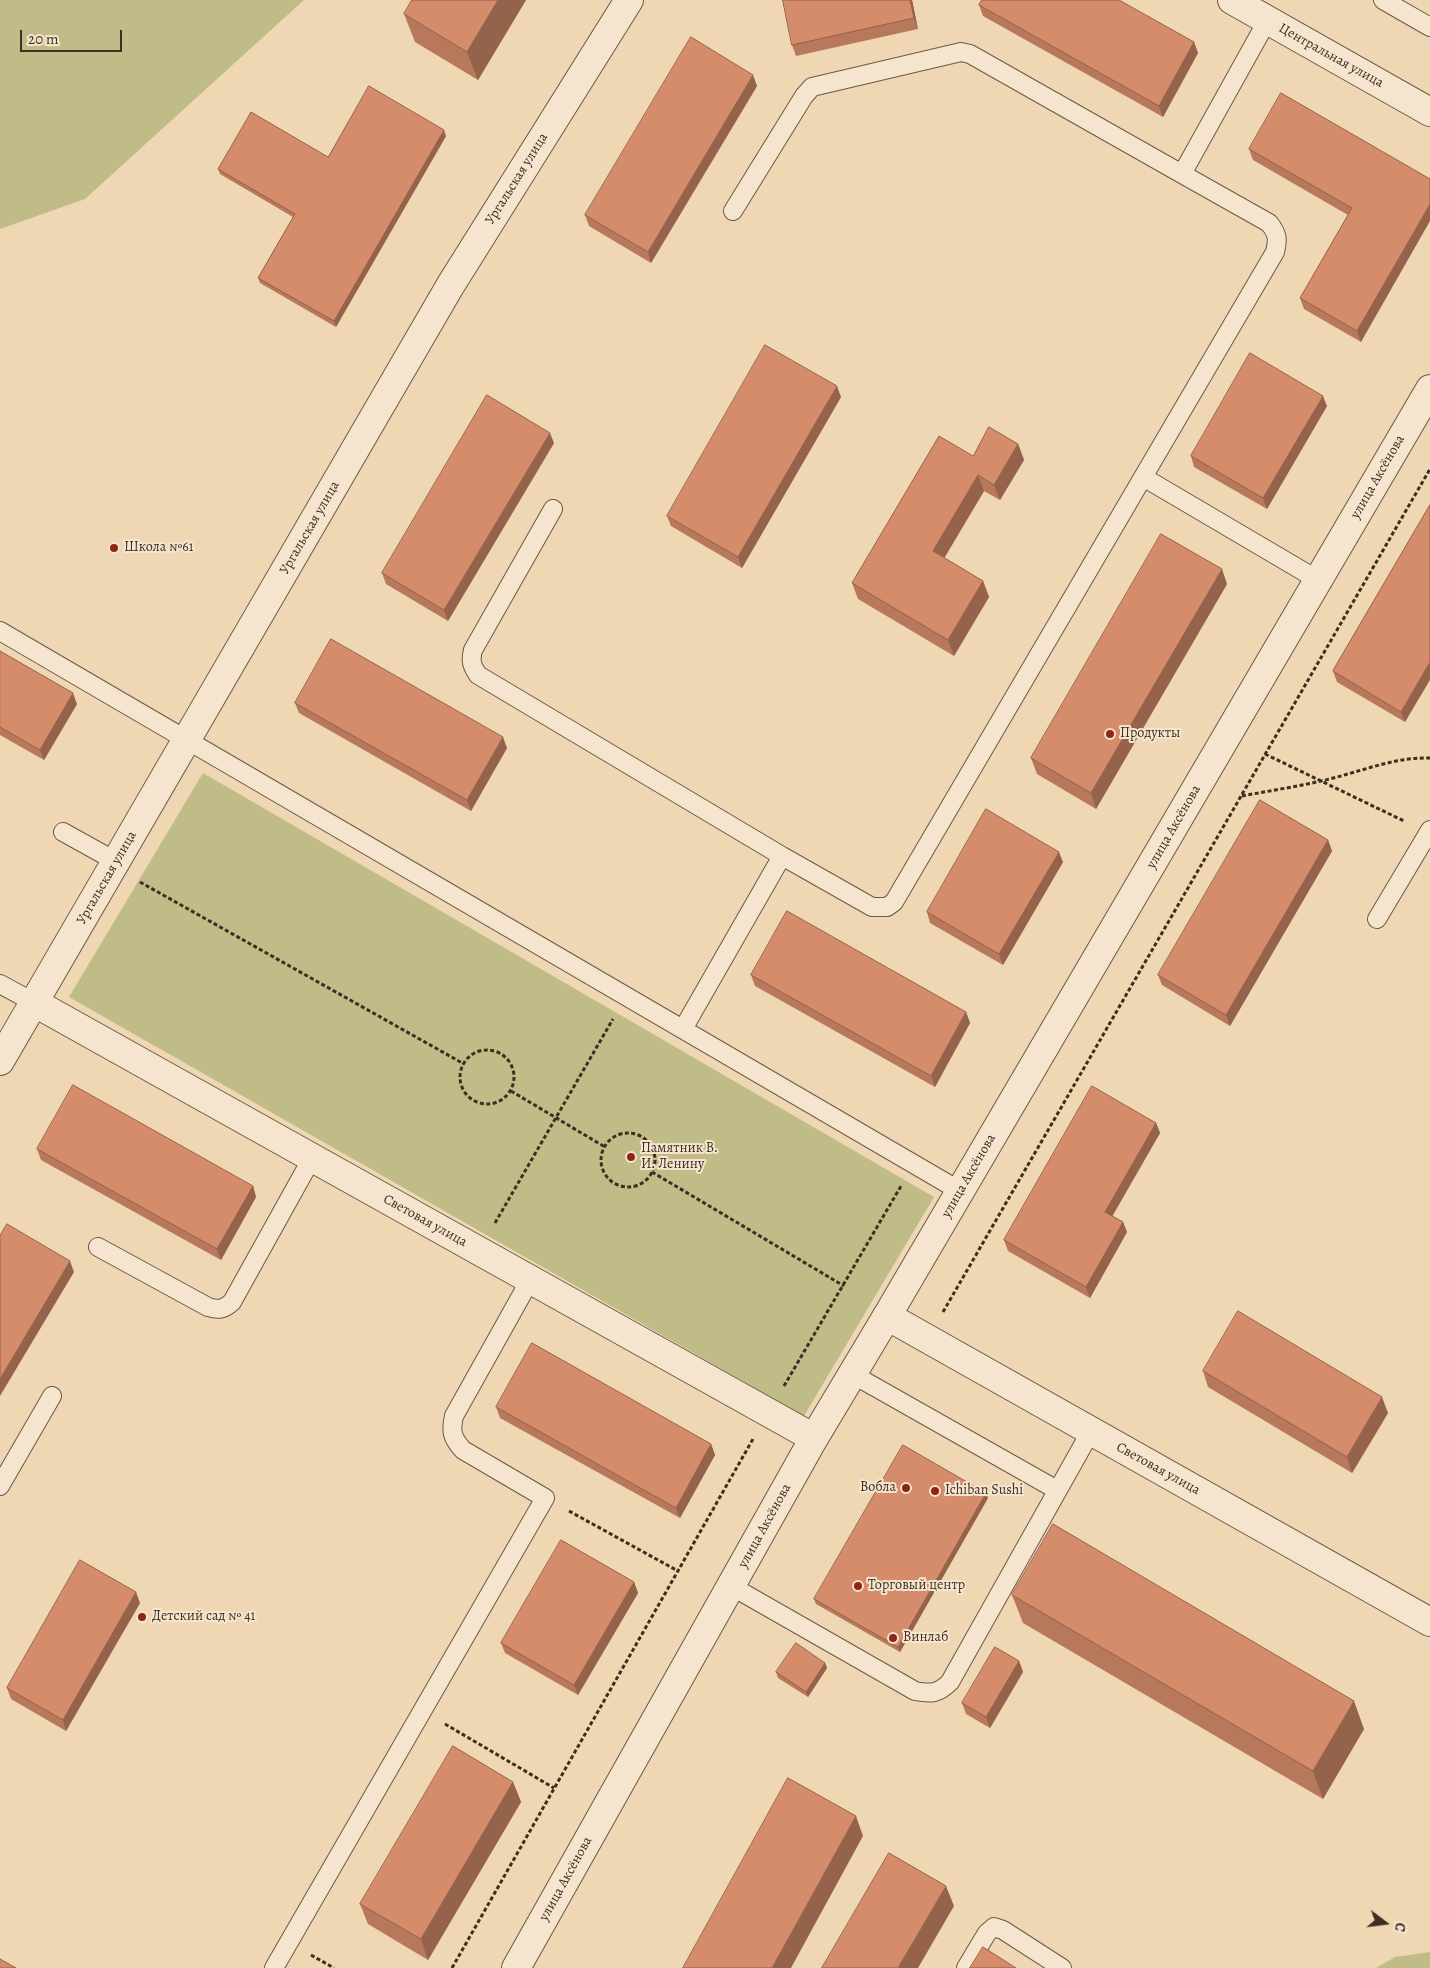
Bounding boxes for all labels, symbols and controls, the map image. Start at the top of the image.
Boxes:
scale bar [22,20,125,52]
street label: Центральная улица [1276,20,1386,92]
text: 20 m [28,29,59,49]
street label: Ургальская улица [482,130,552,228]
street label: улица Аксёнова [1347,432,1409,522]
street label: Ургальская улица [276,478,344,578]
place label: Школа №61 [124,540,194,556]
marker: Школа №61 [108,542,120,554]
place label: Продукты [1120,726,1180,742]
marker: Продукты [1104,728,1116,740]
street label: улица Аксёнова [1143,782,1205,872]
street label: Ургальская улица [73,828,141,928]
street label: улица Аксёнова [938,1131,1000,1221]
place label: Памятник В. И. Ленину [641,1141,718,1174]
marker: Памятник В. И. Ленину [625,1151,637,1163]
street label: Световая улица [380,1191,470,1251]
street label: Световая улица [1113,1439,1203,1499]
place label: Вобла [860,1480,896,1496]
street label: улица Аксёнова [735,1481,795,1571]
marker: Вобла [900,1482,912,1494]
place label: Ichiban Sushi [945,1483,1023,1499]
marker: Ichiban Sushi [929,1485,941,1497]
place label: Торговый центр [868,1578,965,1594]
marker: Торговый центр [852,1580,864,1592]
place label: Детский сад № 41 [152,1609,255,1625]
marker: Детский сад № 41 [136,1611,148,1623]
place label: Винлаб [903,1630,948,1646]
marker: Винлаб [887,1632,899,1644]
street label: улица Аксёнова [536,1834,596,1924]
north arrow [1360,1898,1410,1948]
text: С [1390,1920,1410,1934]

